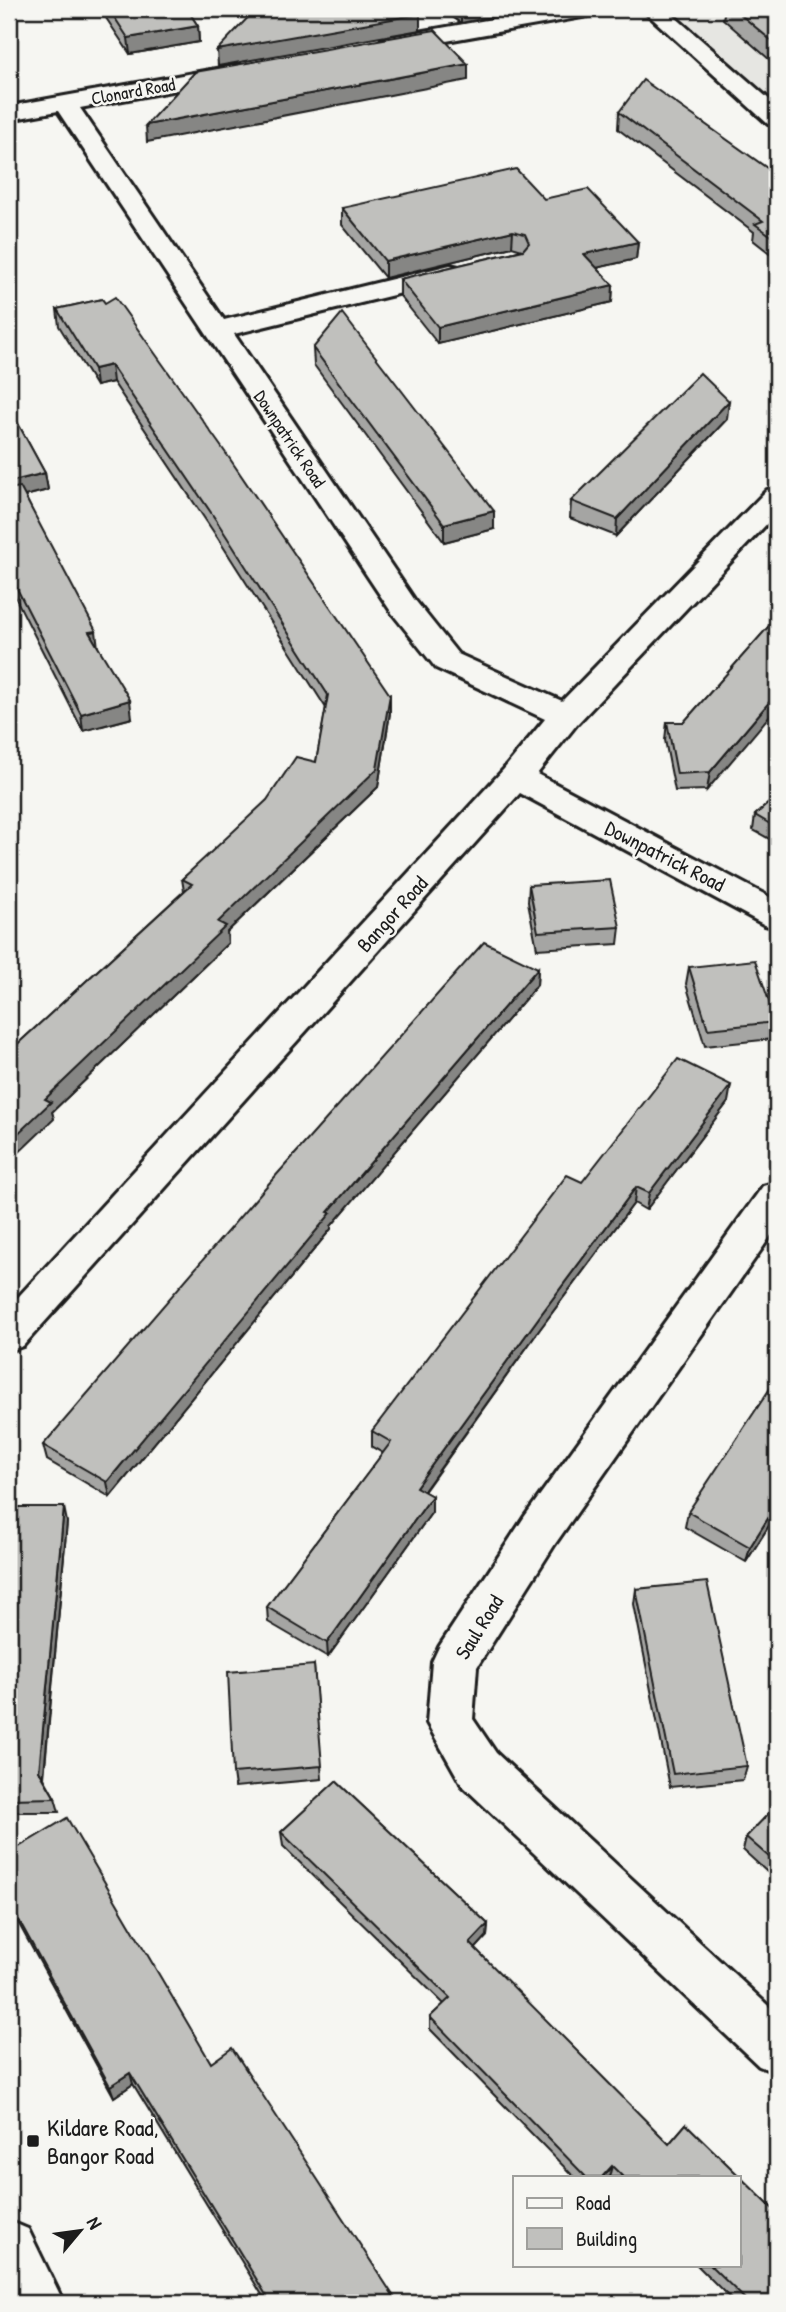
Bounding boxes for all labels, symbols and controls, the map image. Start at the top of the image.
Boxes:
street label: Clonard Road [89,71,177,111]
street label: Downpatrick Road [248,385,332,493]
street label: Downpatrick Road [600,813,730,899]
street label: Bangor Road [350,870,434,958]
street label: Saul Road [448,1589,510,1665]
place label: Kildare Road, Bangor Road [47,2111,159,2171]
marker: Kildare Road, Bangor Road [25,2133,41,2149]
legend [513,2176,740,2266]
text: Road [576,2188,610,2217]
north arrow [46,2196,116,2266]
text: N [81,2212,109,2233]
text: Building [576,2224,637,2253]

